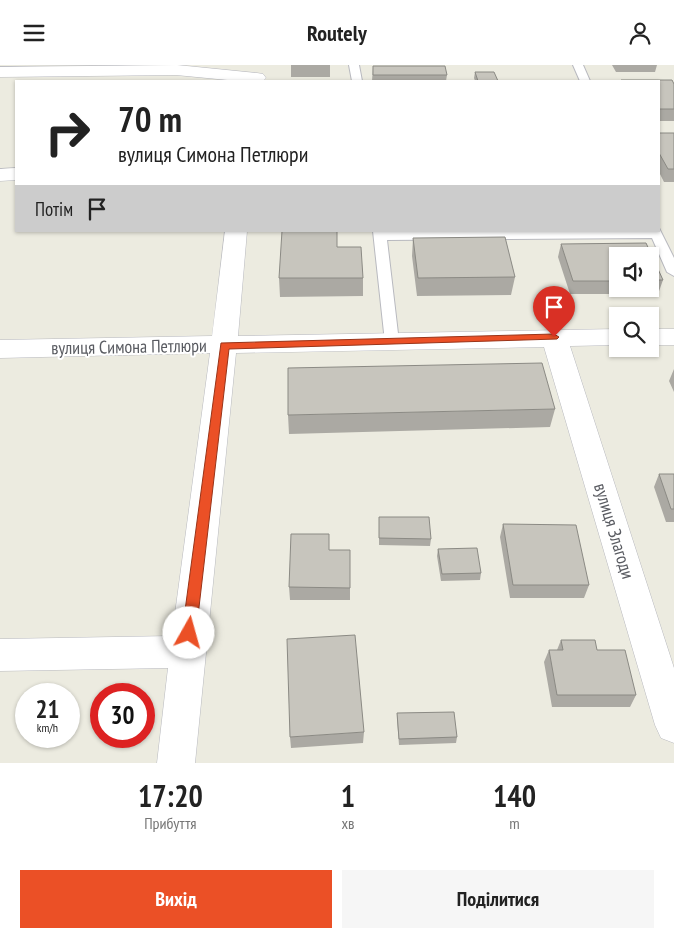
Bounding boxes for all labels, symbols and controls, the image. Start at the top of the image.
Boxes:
icon: menu [20,19,48,47]
text: Routely [307,19,367,47]
icon: person [626,19,654,47]
text: 70 m [118,96,182,142]
icon: right [35,100,100,165]
text: вулиця Симона Петлюри [118,140,308,168]
icon: arrive [83,195,111,223]
text: Потім [35,197,73,221]
map controls [609,247,659,357]
button: sound [609,247,659,297]
pin [533,286,575,337]
icon: arrive [540,293,568,321]
button: search [609,307,659,357]
street label: вулиця Симона Петлюри [51,334,207,359]
street label: вулиця Злагоди [589,480,640,581]
position arrow [162,606,214,658]
speed limit sign: 30 [90,683,155,748]
text: 21 [36,693,59,725]
text: km/h [37,720,58,735]
text: 17:20 [138,776,203,815]
text: 1 [341,776,355,815]
text: 140 [493,776,536,815]
text: Прибуття [144,813,197,833]
text: хв [341,813,354,833]
text: m [509,813,520,833]
button: Вихід [20,870,332,928]
button: Поділитися [342,870,654,928]

